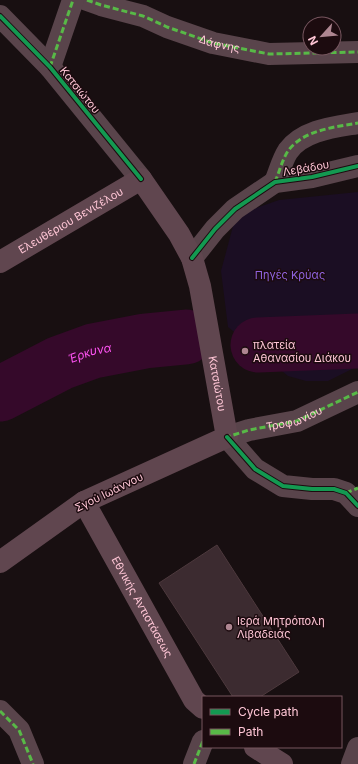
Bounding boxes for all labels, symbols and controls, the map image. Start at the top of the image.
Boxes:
north arrow [302,16,342,56]
street label: Δάφνης [197,32,241,55]
text: N [305,34,321,47]
street label: Κατσιώτου [57,64,103,116]
street label: Λεβάδου [282,157,330,179]
street label: Ελευθέριου Βενιζέλου [16,184,126,257]
park label: Πηγές Κρύας [255,268,325,282]
place label: πλατεία Αθανασίου Διάκου [253,338,351,365]
water label: Έρκυνα [66,340,113,366]
marker: πλατεία Αθανασίου Διάκου [240,346,250,356]
street label: Κατσιώτου [206,355,229,412]
street label: Τροφωνίου [265,403,324,434]
street label: Σγού Ιωάννου [73,469,145,515]
street label: Εθνικής Αντιστάσεως [109,554,176,660]
place label: Ιερά Μητρόπολη Λιβαδειάς [237,614,325,641]
marker: Ιερά Μητρόπολη Λιβαδειάς [224,622,234,632]
legend [202,696,342,748]
text: Cycle path [238,704,299,719]
text: Path [238,724,263,739]

